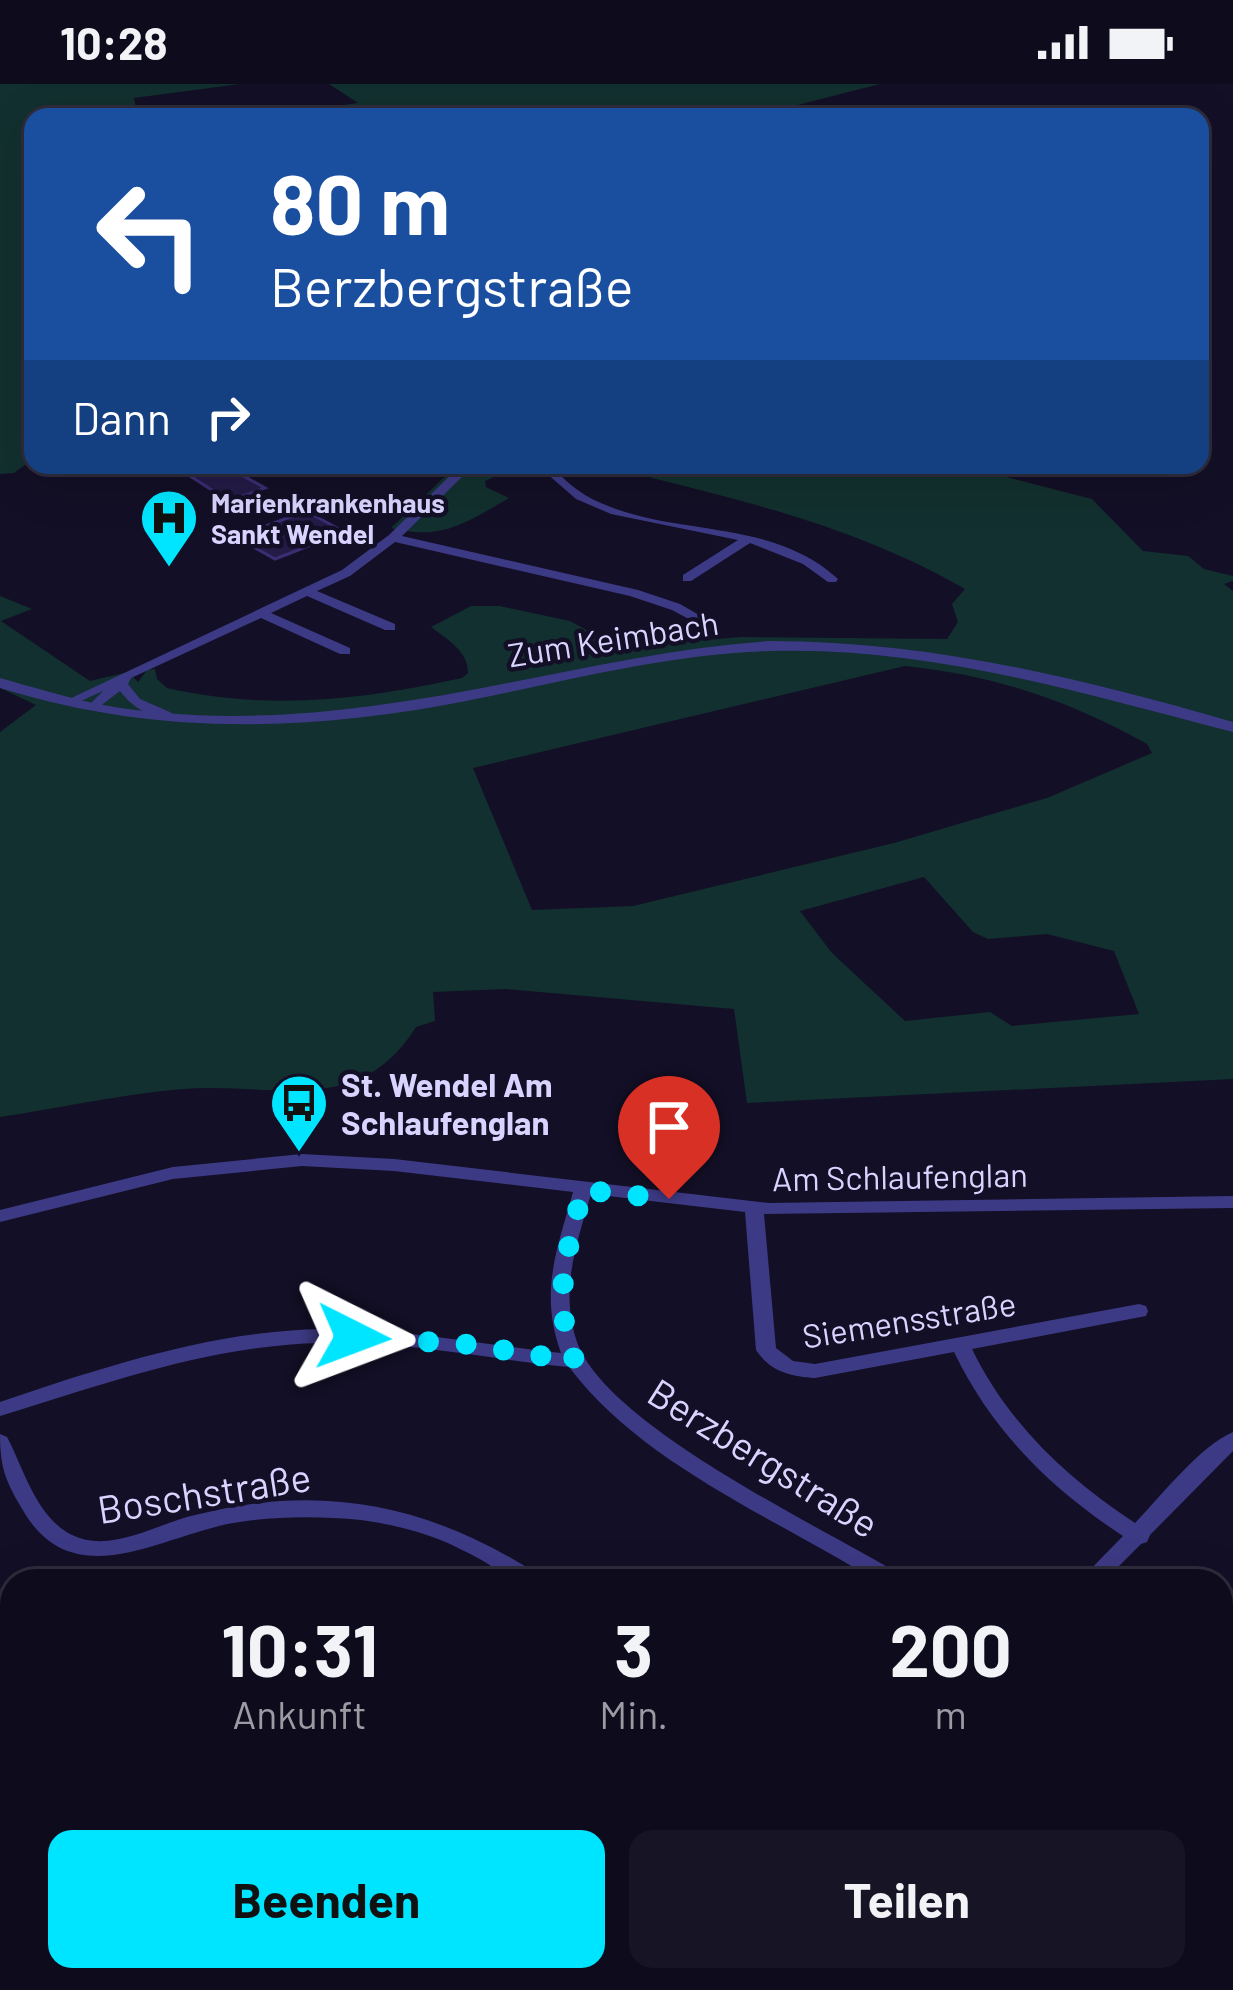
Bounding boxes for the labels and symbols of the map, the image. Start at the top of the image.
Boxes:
place label: Marienkrankenhaus Sankt Wendel [211,486,445,549]
hospital icon: Marienkrankenhaus Sankt Wendel [138,487,200,569]
street label: Zum Keimbach [505,602,721,674]
place label: St. Wendel Am Schlaufenglan [341,1064,553,1142]
bus stop icon: St. Wendel Am Schlaufenglan [268,1072,330,1154]
pin [618,1076,720,1199]
street label: Am Schlaufenglan [772,1154,1028,1198]
position arrow [290,1274,416,1400]
street label: Siemensstraße [799,1282,1019,1356]
street label: Berzbergstraße [640,1368,888,1546]
street label: Boschstraße [94,1452,314,1532]

